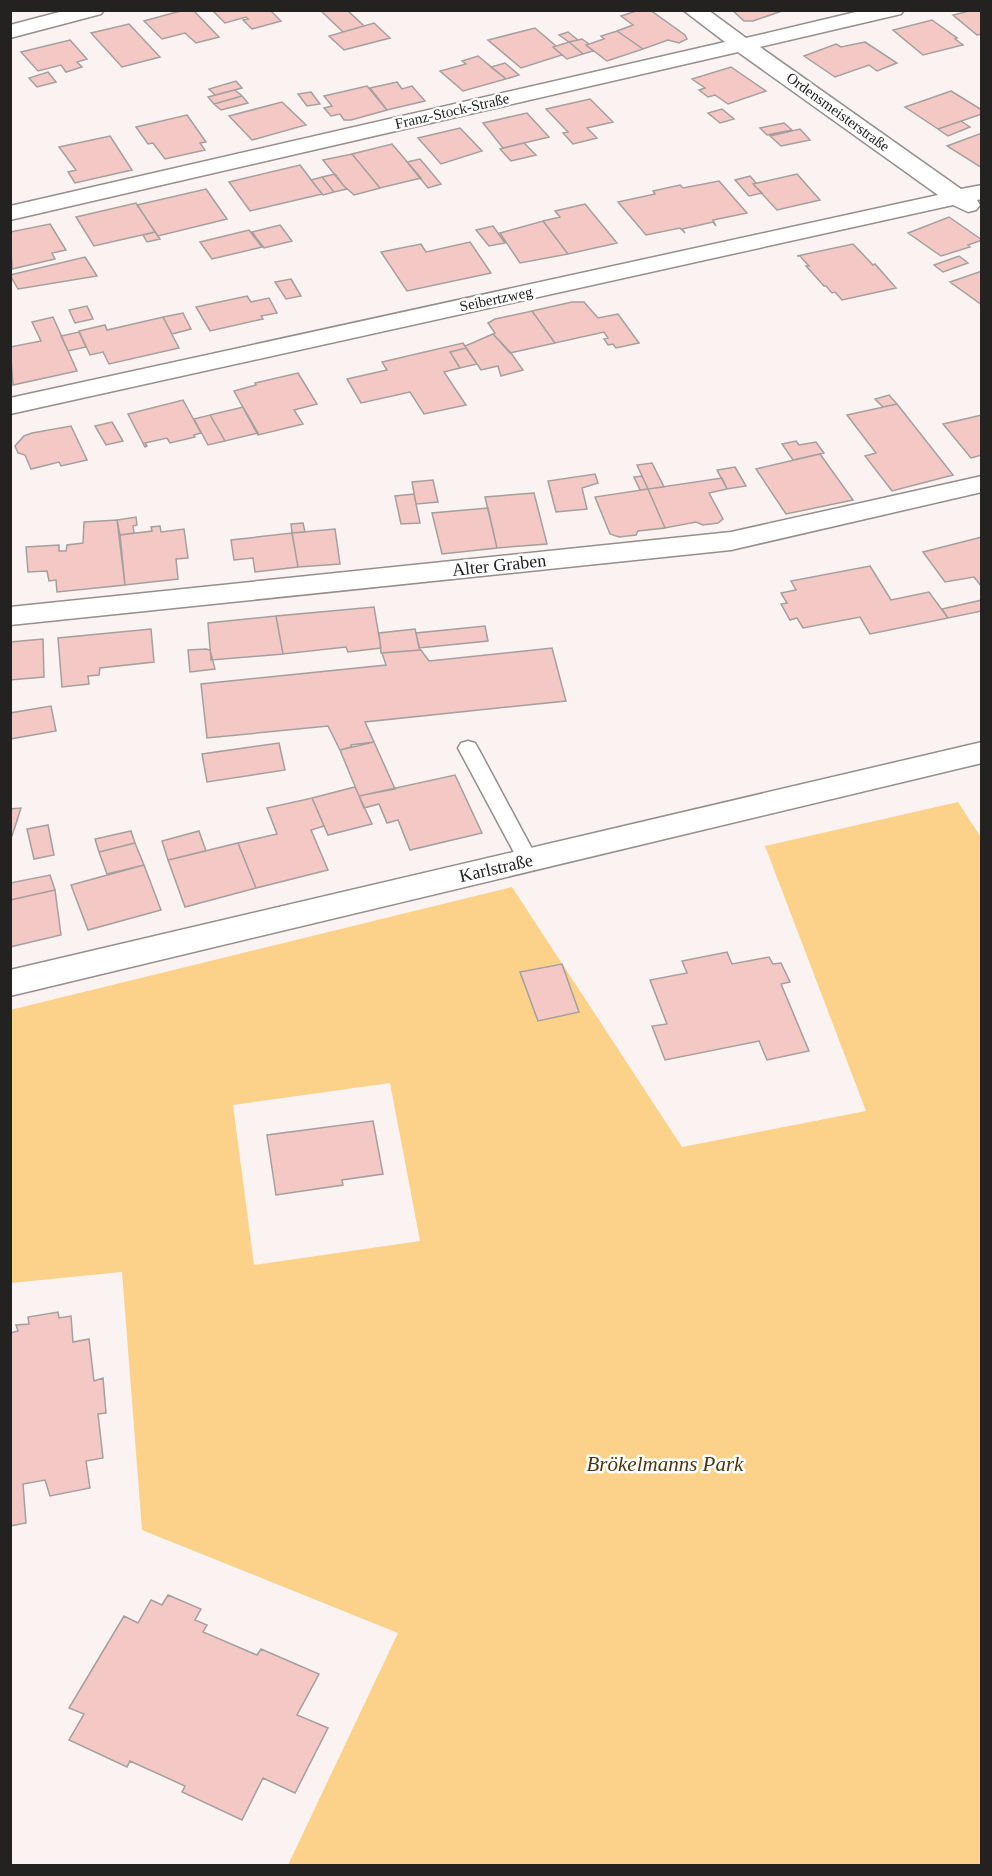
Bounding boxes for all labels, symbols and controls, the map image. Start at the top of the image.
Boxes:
street label: Ordensmeisterstraße [783,69,893,155]
street label: Franz-Stock-Straße [393,90,511,132]
street label: Seibertzweg [458,283,534,315]
street label: Alter Graben [451,550,547,580]
street label: Karlstraße [457,850,535,886]
park label: Brökelmanns Park [587,1452,744,1476]

